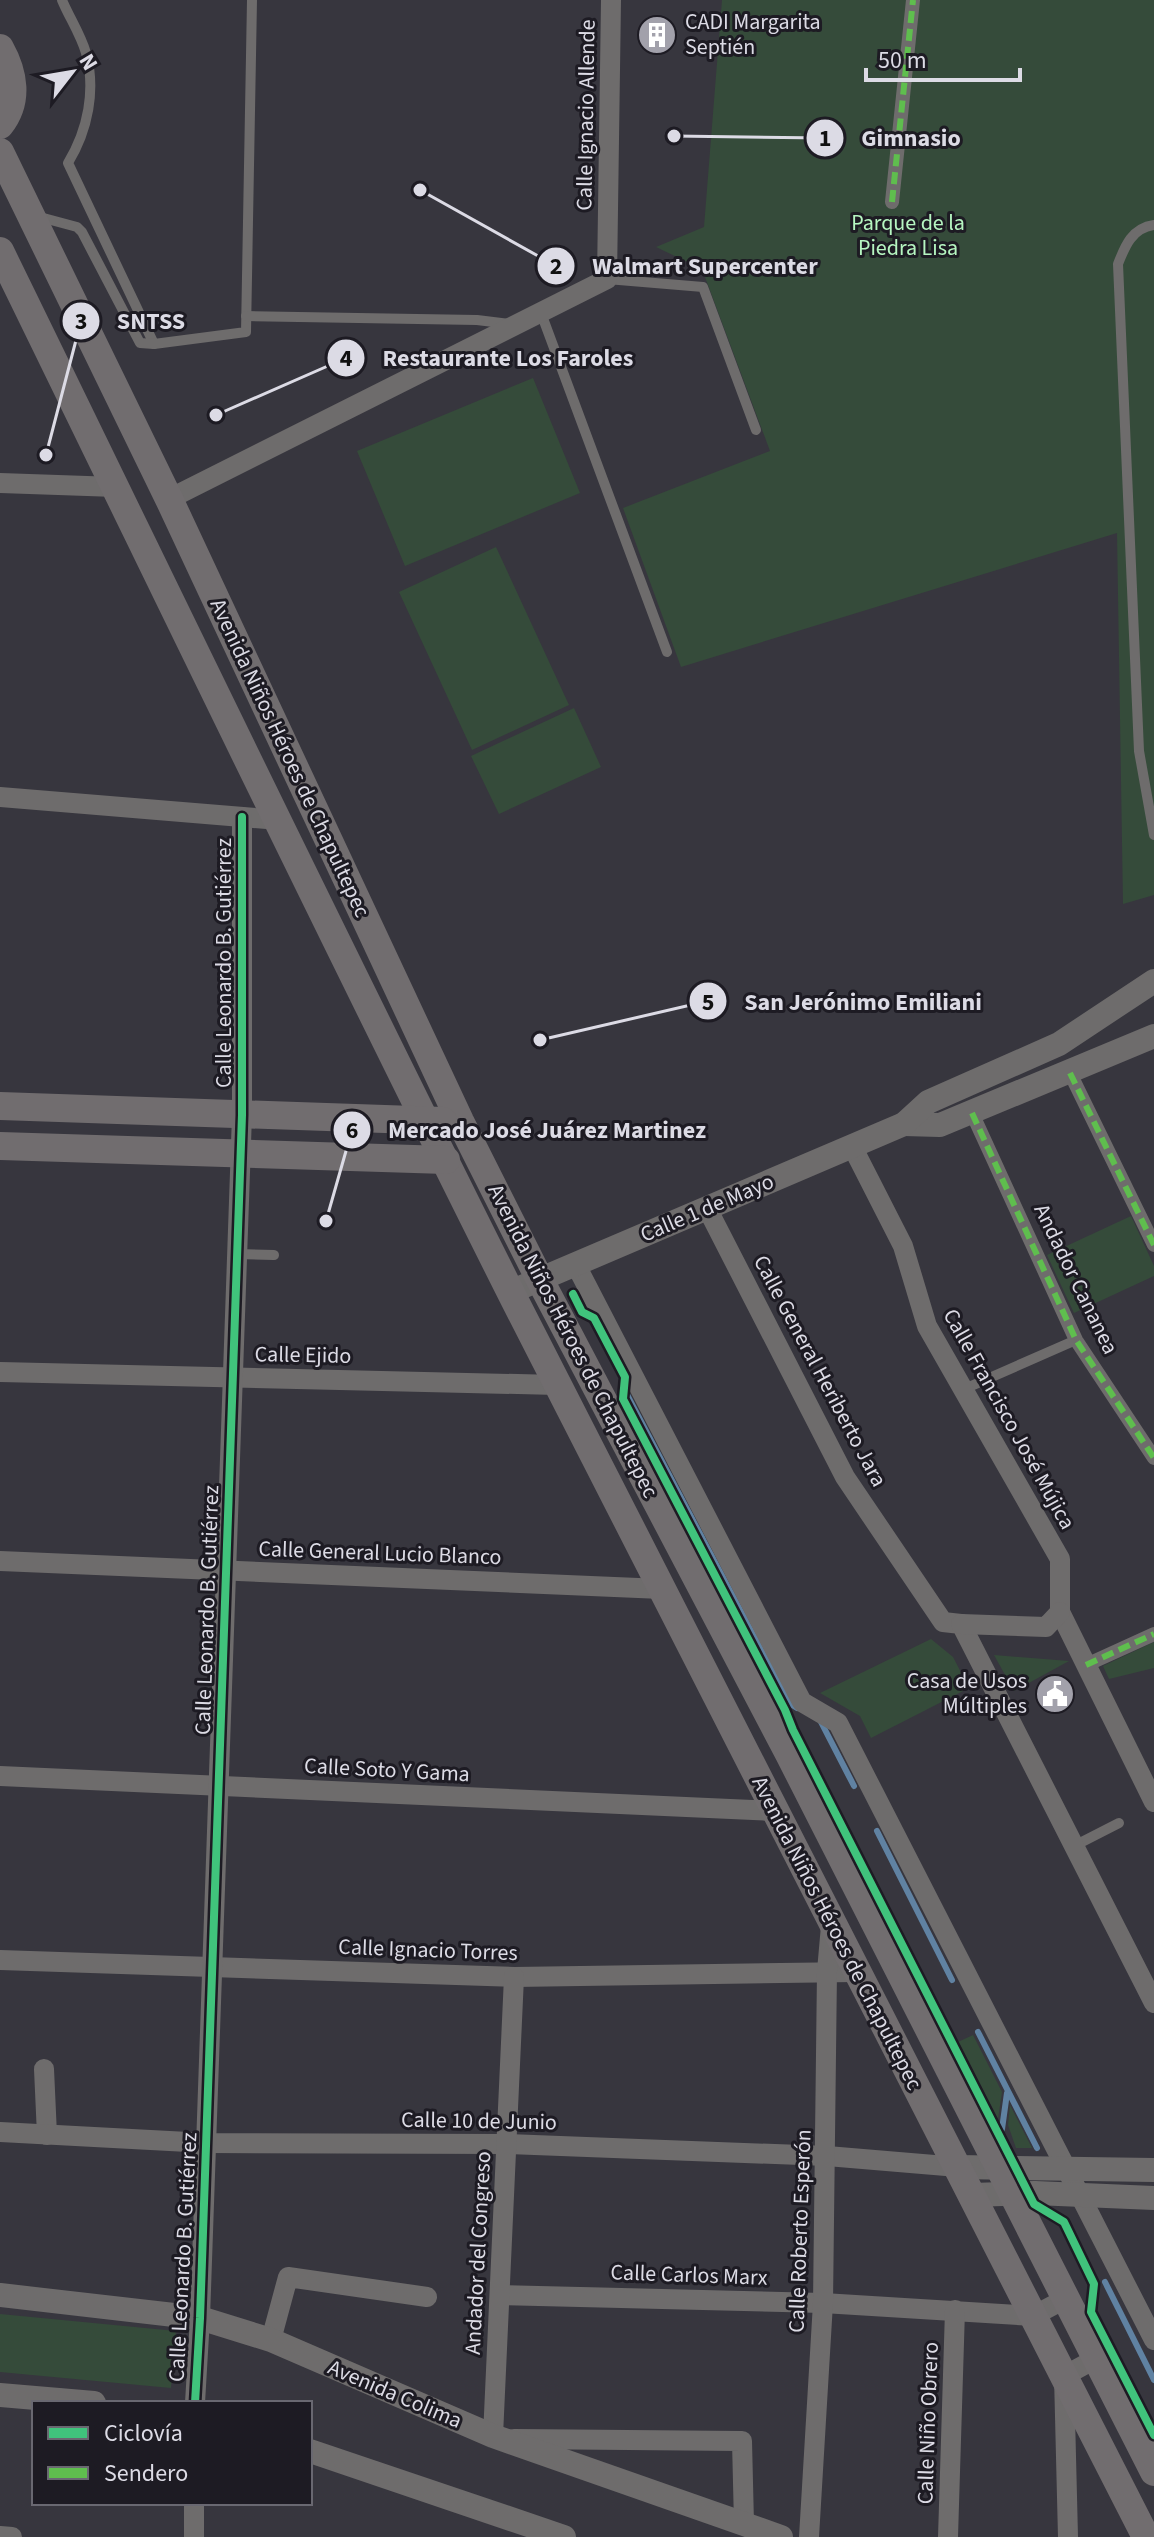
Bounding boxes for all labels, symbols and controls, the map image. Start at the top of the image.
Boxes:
place label: CADI Margarita Septién [685,6,821,63]
building icon: CADI Margarita Septién [636,14,678,56]
street label: Calle Ignacio Allende [568,19,604,211]
north arrow [32,32,112,112]
scale bar [866,32,1020,82]
text: 50 m [878,43,927,78]
text: N [71,48,106,77]
callout: Gimnasio [805,114,977,162]
text: 1 [819,121,831,156]
text: Gimnasio [861,121,961,156]
park label: Parque de la Piedra Lisa [851,207,965,264]
callout: Walmart Supercenter [536,242,834,290]
text: 2 [550,249,562,284]
text: Walmart Supercenter [592,249,818,284]
callout: SNTSS [61,297,201,345]
text: 3 [75,304,87,339]
text: SNTSS [117,304,185,339]
callout: Restaurante Los Faroles [326,334,649,382]
text: 4 [340,341,353,376]
text: Restaurante Los Faroles [383,341,633,376]
street label: Avenida Niños Héroes de Chapultepec [202,593,378,923]
street label: Calle Leonardo B. Gutiérrez [208,838,240,1088]
callout: San Jerónimo Emiliani [688,977,998,1025]
text: 5 [702,985,714,1020]
text: San Jerónimo Emiliani [744,985,982,1020]
callout: Mercado José Juárez Martinez [332,1106,722,1154]
text: 6 [346,1113,358,1148]
text: Mercado José Juárez Martinez [388,1113,706,1148]
street label: Calle 1 de Mayo [635,1165,779,1251]
street label: Avenida Niños Héroes de Chapultepec [480,1178,666,1504]
street label: Andador Cananea [1026,1198,1126,1360]
street label: Calle General Heriberto Jara [745,1250,895,1492]
street label: Calle Francisco José Mújica [935,1303,1083,1535]
street label: Calle Ejido [254,1338,352,1372]
street label: Calle Leonardo B. Gutiérrez [187,1485,227,1735]
street label: Calle General Lucio Blanco [258,1533,502,1573]
place label: Casa de Usos Múltiples [907,1665,1027,1722]
public building icon: Casa de Usos Múltiples [1034,1673,1076,1715]
street label: Calle Soto Y Gama [303,1750,471,1790]
street label: Avenida Niños Héroes de Chapultepec [744,1770,930,2096]
street label: Calle Ignacio Torres [338,1931,518,1969]
street label: Calle 10 de Junio [401,2104,557,2138]
street label: Calle Roberto Esperón [780,2129,820,2333]
street label: Calle Leonardo B. Gutiérrez [160,2131,206,2383]
street label: Andador del Congreso [457,2150,499,2356]
street label: Calle Carlos Marx [610,2256,768,2294]
street label: Calle Niño Obrero [909,2341,947,2505]
street label: Avenida Colima [323,2351,467,2437]
legend [32,2401,312,2505]
text: Ciclovía [104,2416,183,2451]
text: Sendero [104,2456,188,2491]

